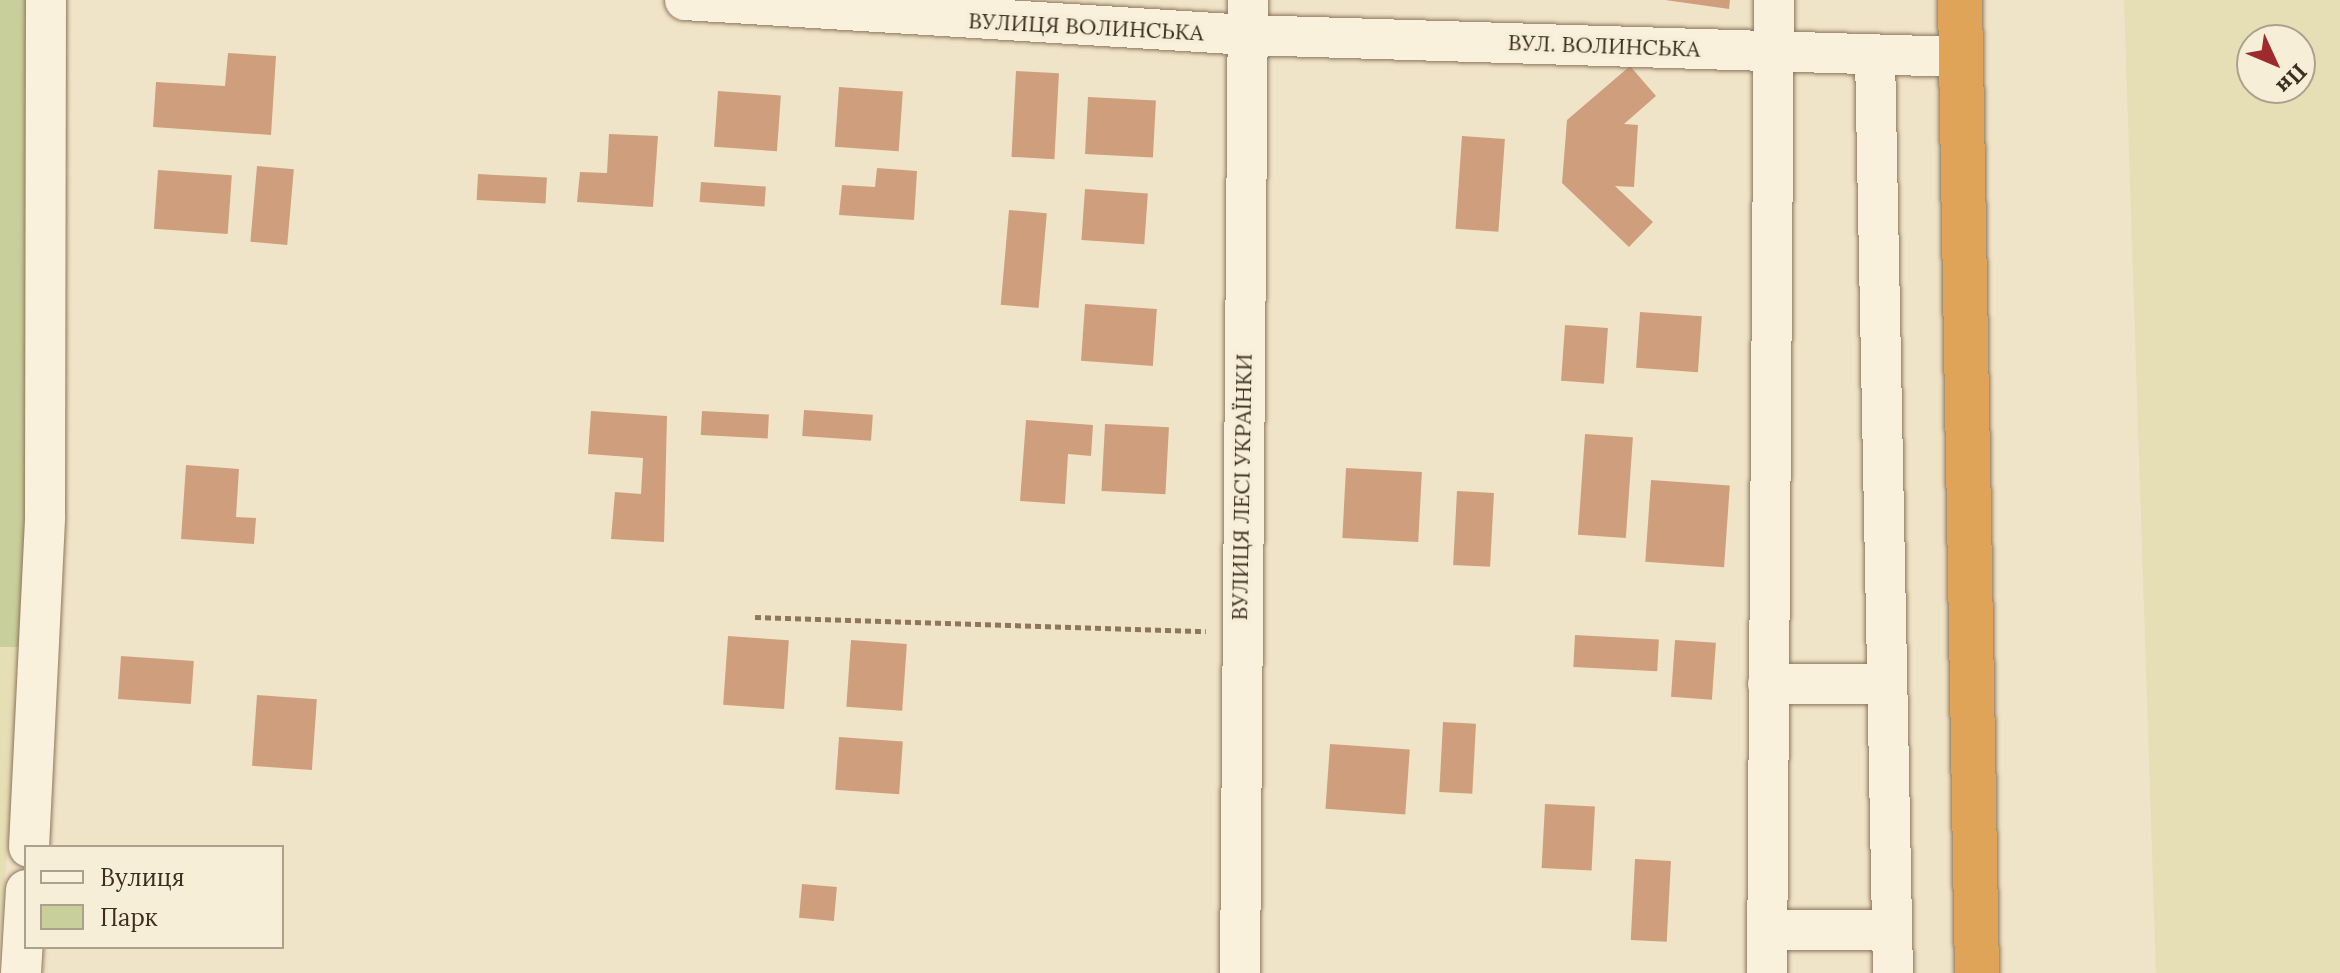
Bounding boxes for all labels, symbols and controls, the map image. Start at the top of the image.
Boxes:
street label: ВУЛИЦЯ ВОЛИНСЬКА [968,8,1204,46]
north arrow [2236,24,2316,104]
street label: ВУЛ. ВОЛИНСЬКА [1507,29,1701,63]
text: Пн [2271,58,2313,100]
street label: ВУЛИЦЯ ЛЕСІ УКРАЇНКИ [1226,353,1258,621]
legend [24,845,284,949]
text: Вулиця [100,862,185,893]
text: Парк [100,902,158,933]

